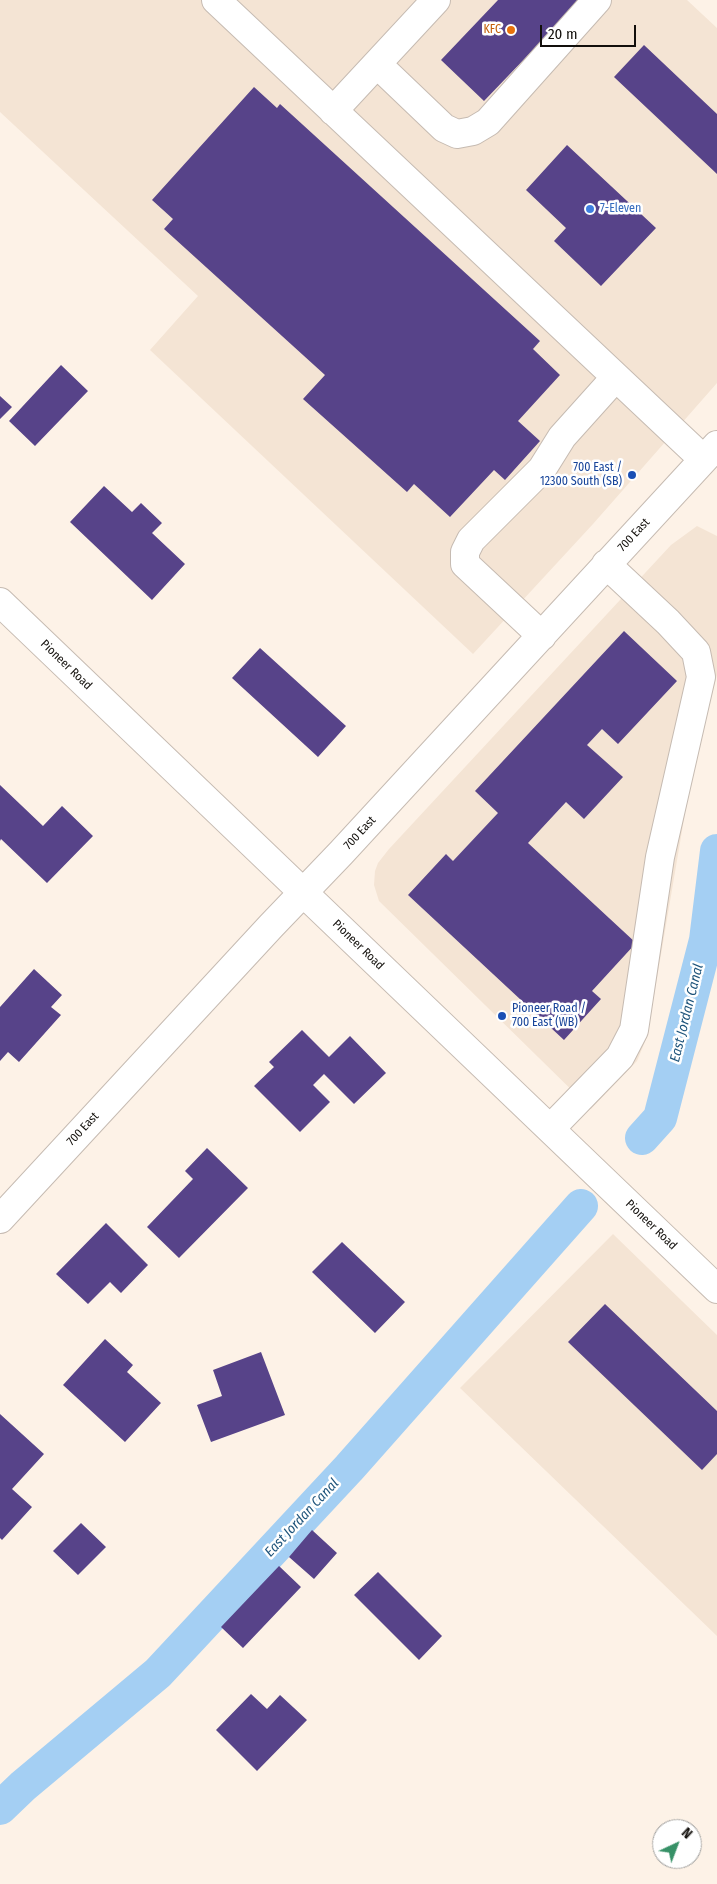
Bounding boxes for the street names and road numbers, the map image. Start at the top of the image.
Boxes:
street label: 700 East [615,515,653,555]
street label: Pioneer Road [37,637,95,693]
street label: 700 East [341,813,379,853]
street label: Pioneer Road [329,917,387,973]
street label: 700 East [64,1109,102,1149]
street label: Pioneer Road [622,1197,680,1253]

